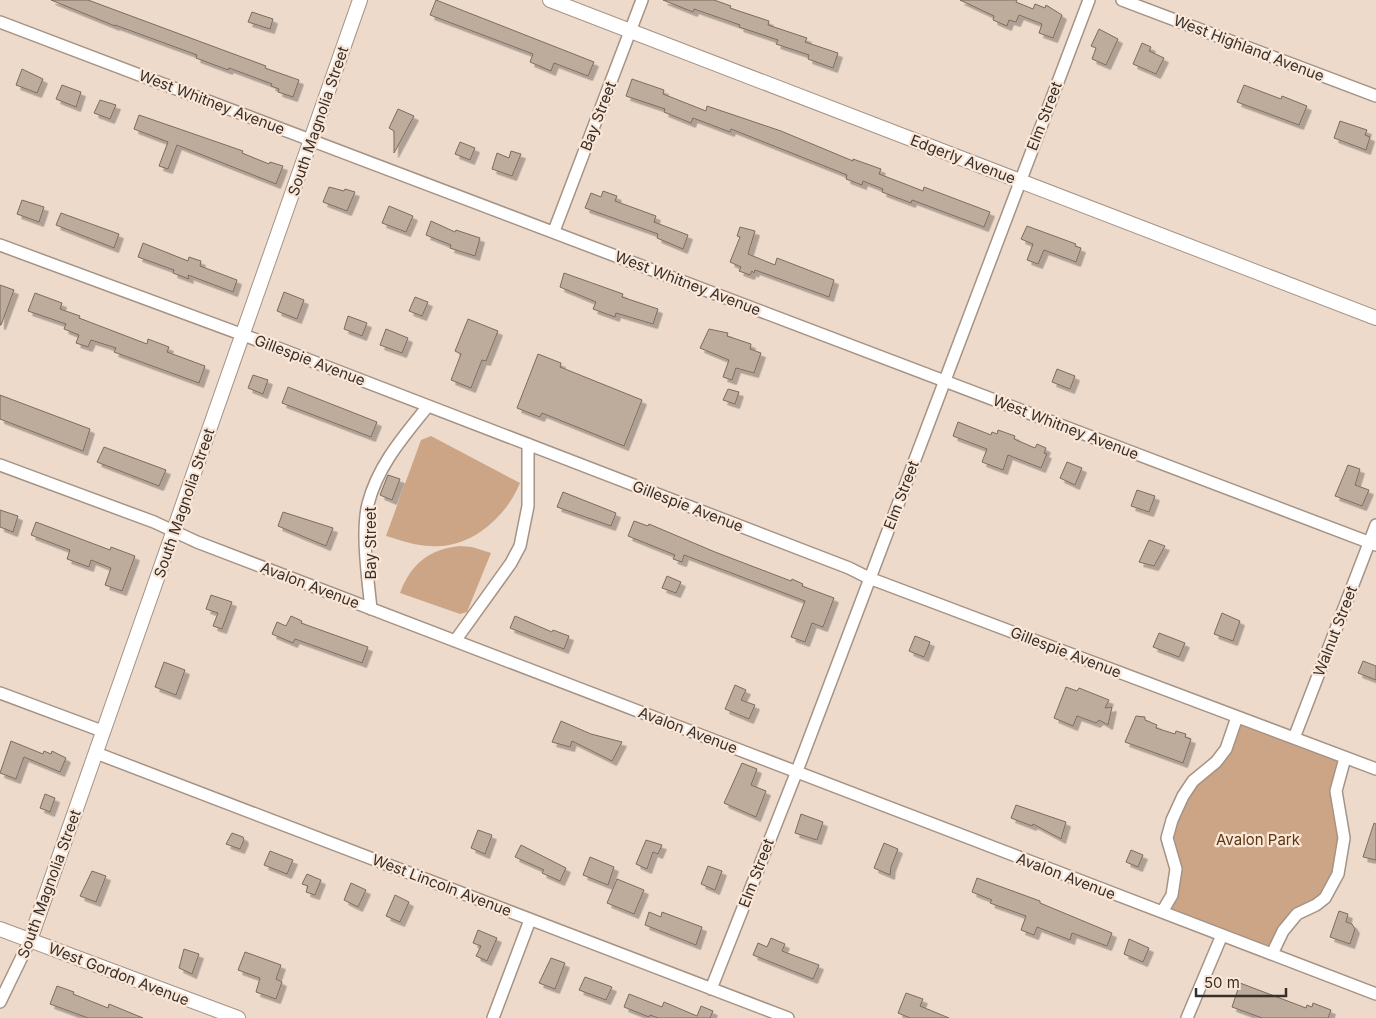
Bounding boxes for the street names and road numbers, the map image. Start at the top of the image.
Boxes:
street label: West Highland Avenue [1171,11,1327,85]
street label: South Magnolia Street [284,44,353,198]
street label: West Whitney Avenue [136,65,288,139]
street label: Bay Street [576,78,620,153]
street label: Elm Street [1022,79,1066,153]
street label: Edgerly Avenue [908,130,1018,188]
street label: West Whitney Avenue [612,246,764,320]
street label: Gillespie Avenue [252,330,368,390]
street label: West Whitney Avenue [990,390,1142,464]
street label: South Magnolia Street [150,426,219,580]
street label: Elm Street [879,458,923,532]
street label: Gillespie Avenue [630,476,746,536]
street label: Bay Street [361,506,380,580]
street label: Avalon Avenue [258,557,362,613]
street label: Walnut Street [1309,583,1361,679]
street label: Gillespie Avenue [1008,622,1124,682]
street label: Avalon Avenue [636,702,740,758]
street label: South Magnolia Street [13,807,85,961]
street label: Elm Street [734,836,778,910]
street label: Avalon Avenue [1014,848,1118,904]
street label: West Lincoln Avenue [370,850,514,920]
street label: West Gordon Avenue [46,938,192,1010]

